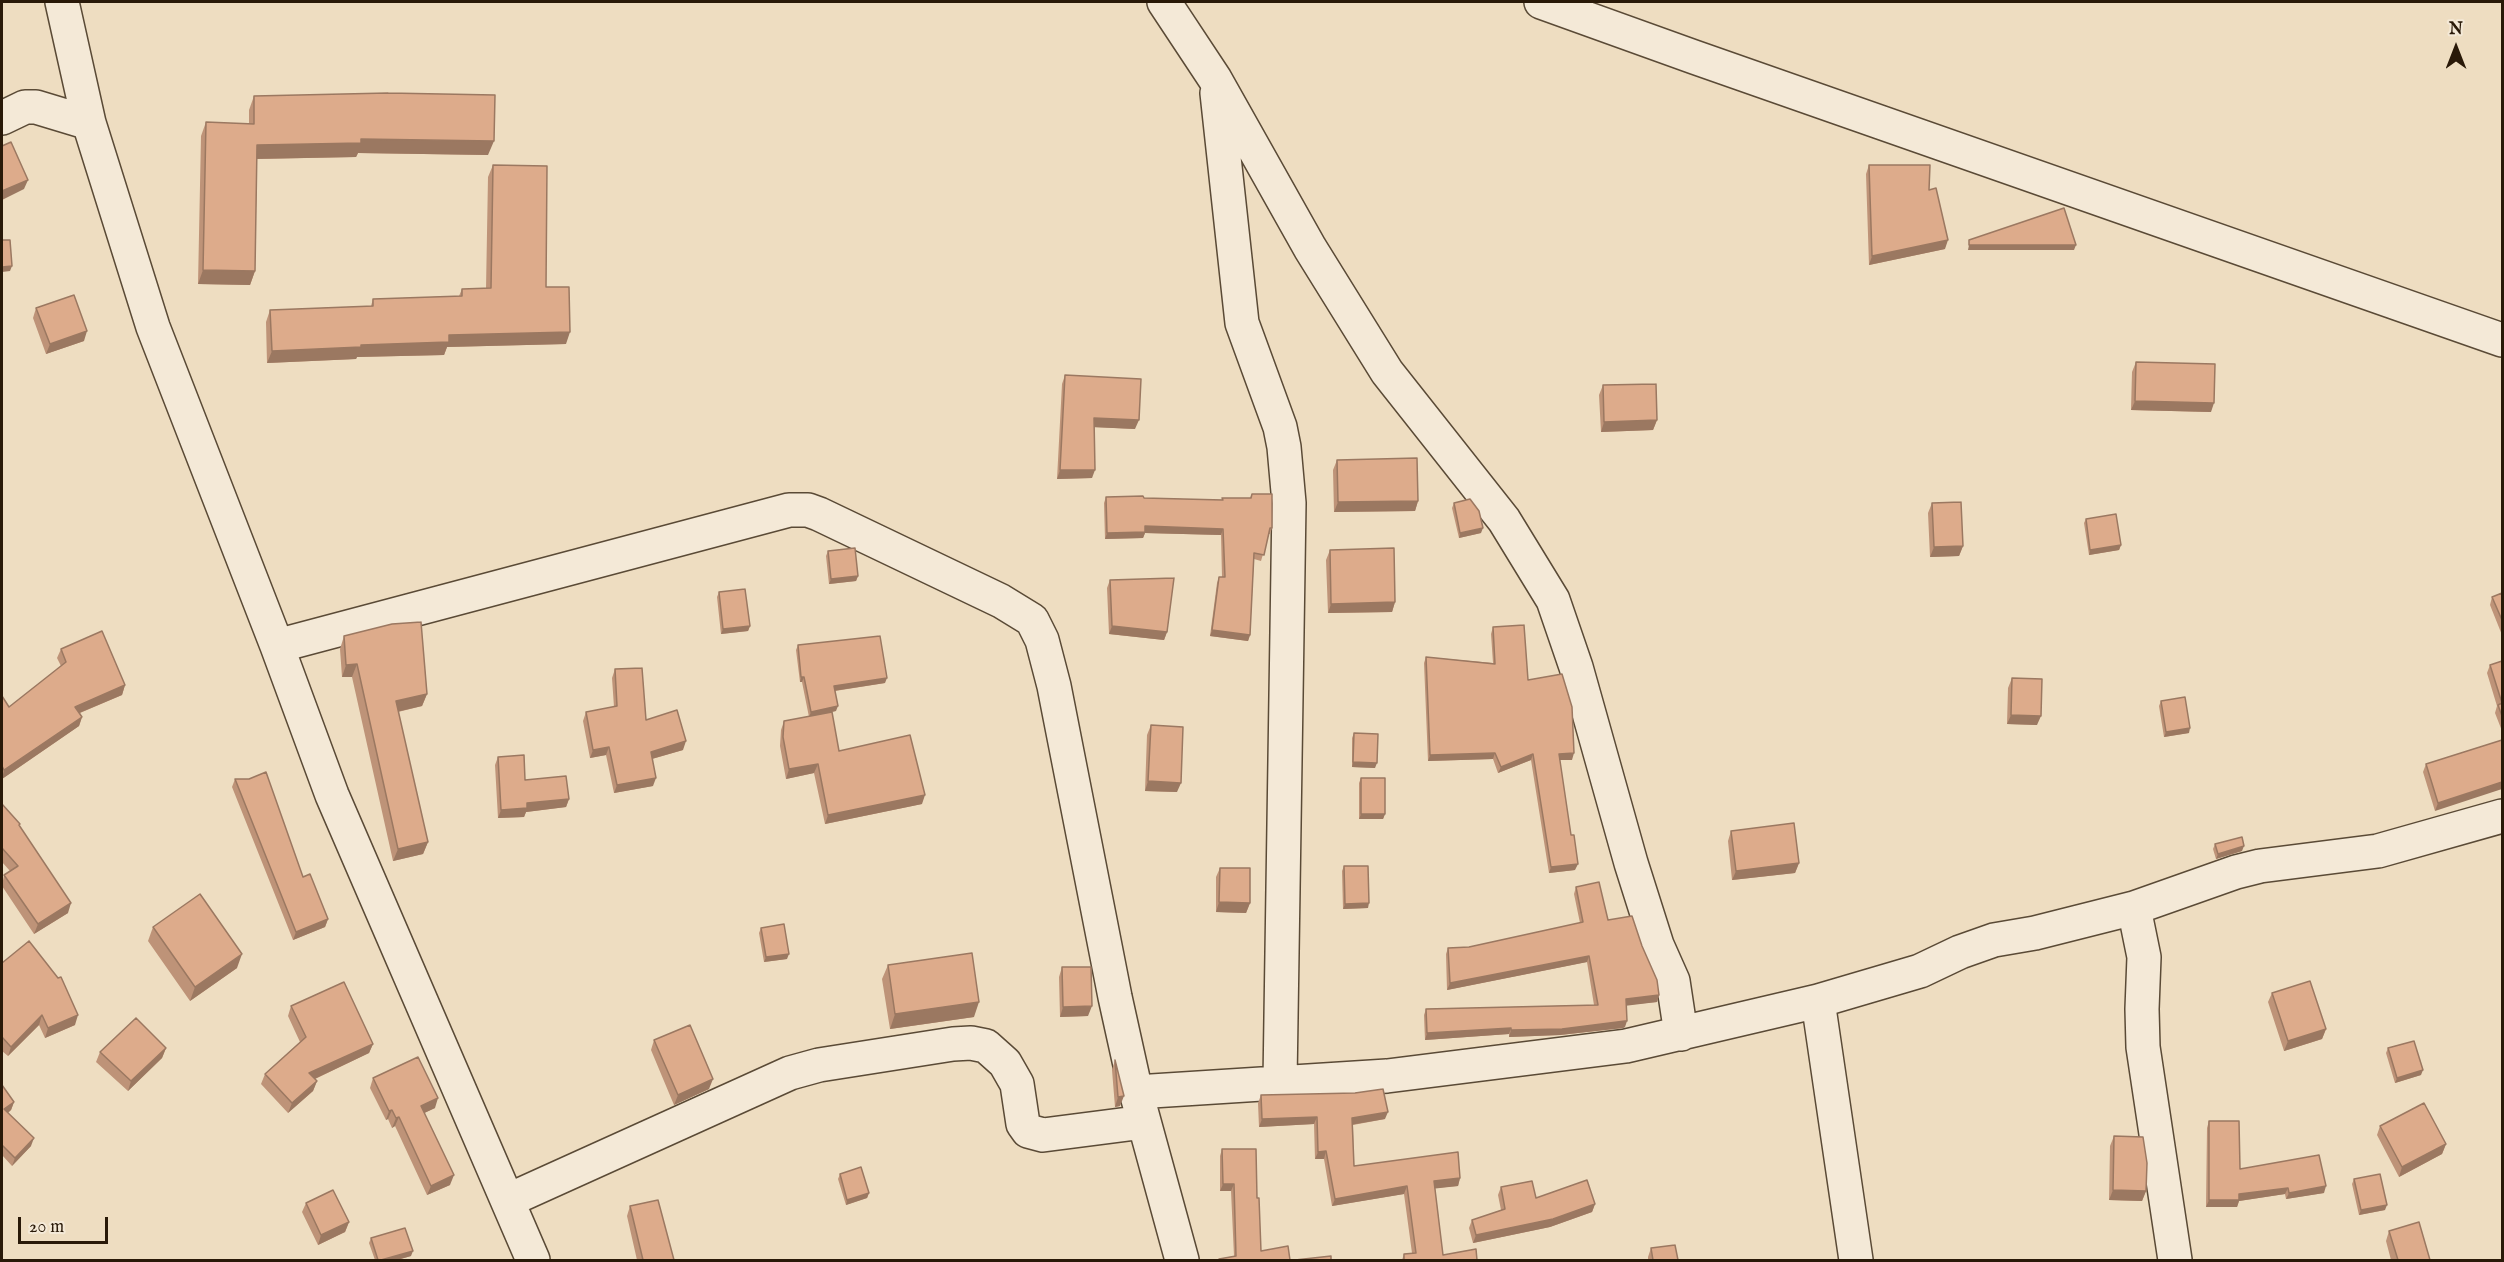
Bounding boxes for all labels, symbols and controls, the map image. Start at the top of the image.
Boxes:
north arrow [2426,18,2486,78]
text: N [2449,20,2463,40]
scale bar [21,1205,111,1243]
text: 20 m [29,1216,64,1239]

